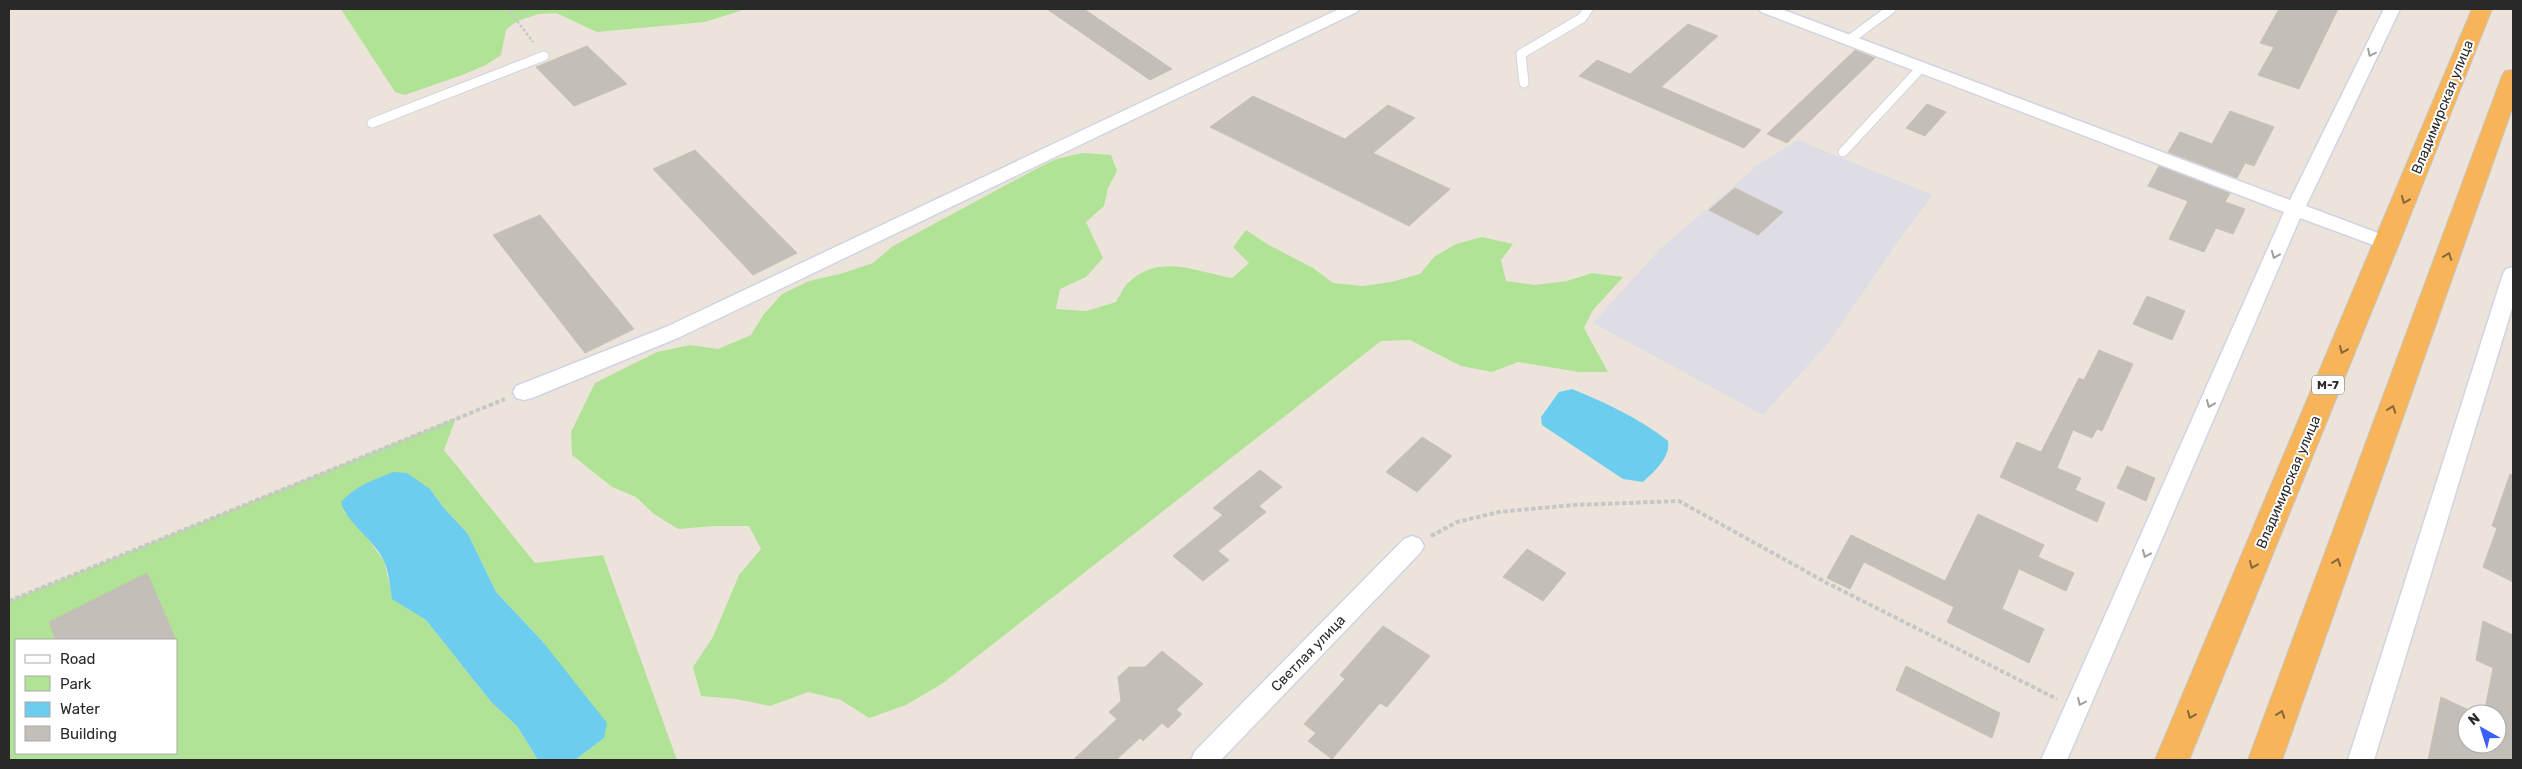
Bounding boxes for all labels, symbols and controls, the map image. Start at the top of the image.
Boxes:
street label: Владимирская улица [2408,38,2477,177]
one-way arrow [2366,48,2377,57]
one-way arrow [2401,195,2411,204]
one-way arrow [2270,250,2281,259]
one-way arrow [2442,253,2452,261]
one-way arrow [2339,346,2349,354]
road number: М-7 [2312,376,2344,394]
one-way arrow [2206,399,2217,408]
one-way arrow [2386,405,2396,414]
street label: Владимирская улица [2253,413,2324,551]
one-way arrow [2141,549,2151,557]
one-way arrow [2331,558,2341,566]
one-way arrow [2249,560,2260,569]
street label: Светлая улица [1268,612,1349,695]
legend [15,639,178,754]
text: Road [60,650,96,668]
text: Park [60,675,91,693]
one-way arrow [2076,697,2087,706]
text: Water [60,700,100,718]
north arrow [2457,704,2507,754]
one-way arrow [2187,710,2197,719]
text: N [2465,710,2483,729]
one-way arrow [2275,711,2285,719]
text: Building [60,725,117,743]

